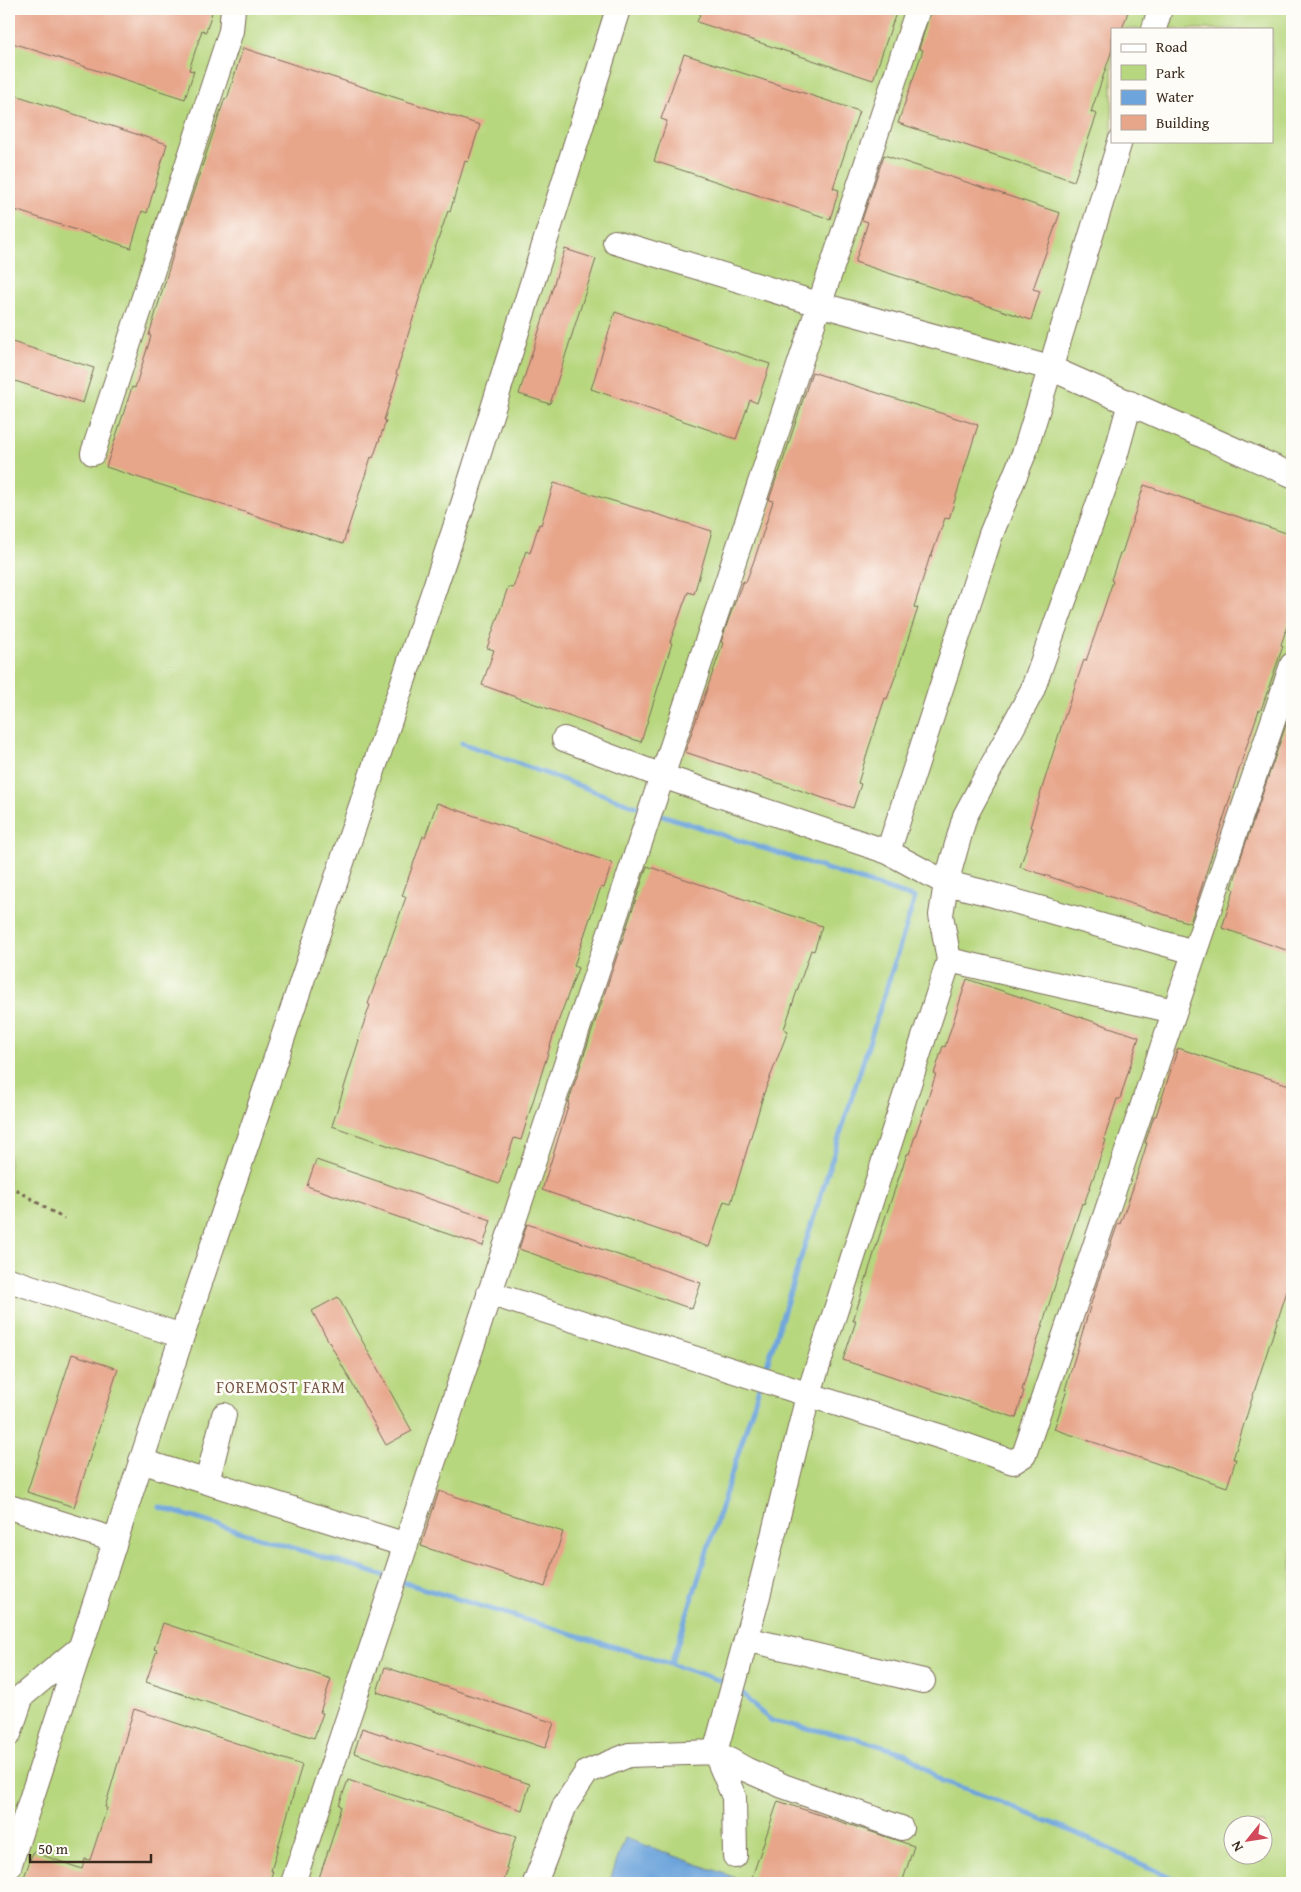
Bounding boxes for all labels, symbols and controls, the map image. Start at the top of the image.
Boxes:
legend [1111,28,1274,142]
text: Road [1156,36,1187,57]
text: Park [1156,62,1185,83]
text: Water [1156,86,1194,107]
text: Building [1156,112,1210,133]
district label: FOREMOST FARM [216,1375,346,1399]
north arrow [1224,1814,1274,1864]
scale bar [30,1832,151,1864]
text: N [1225,1837,1248,1856]
text: 50 m [38,1838,69,1859]

